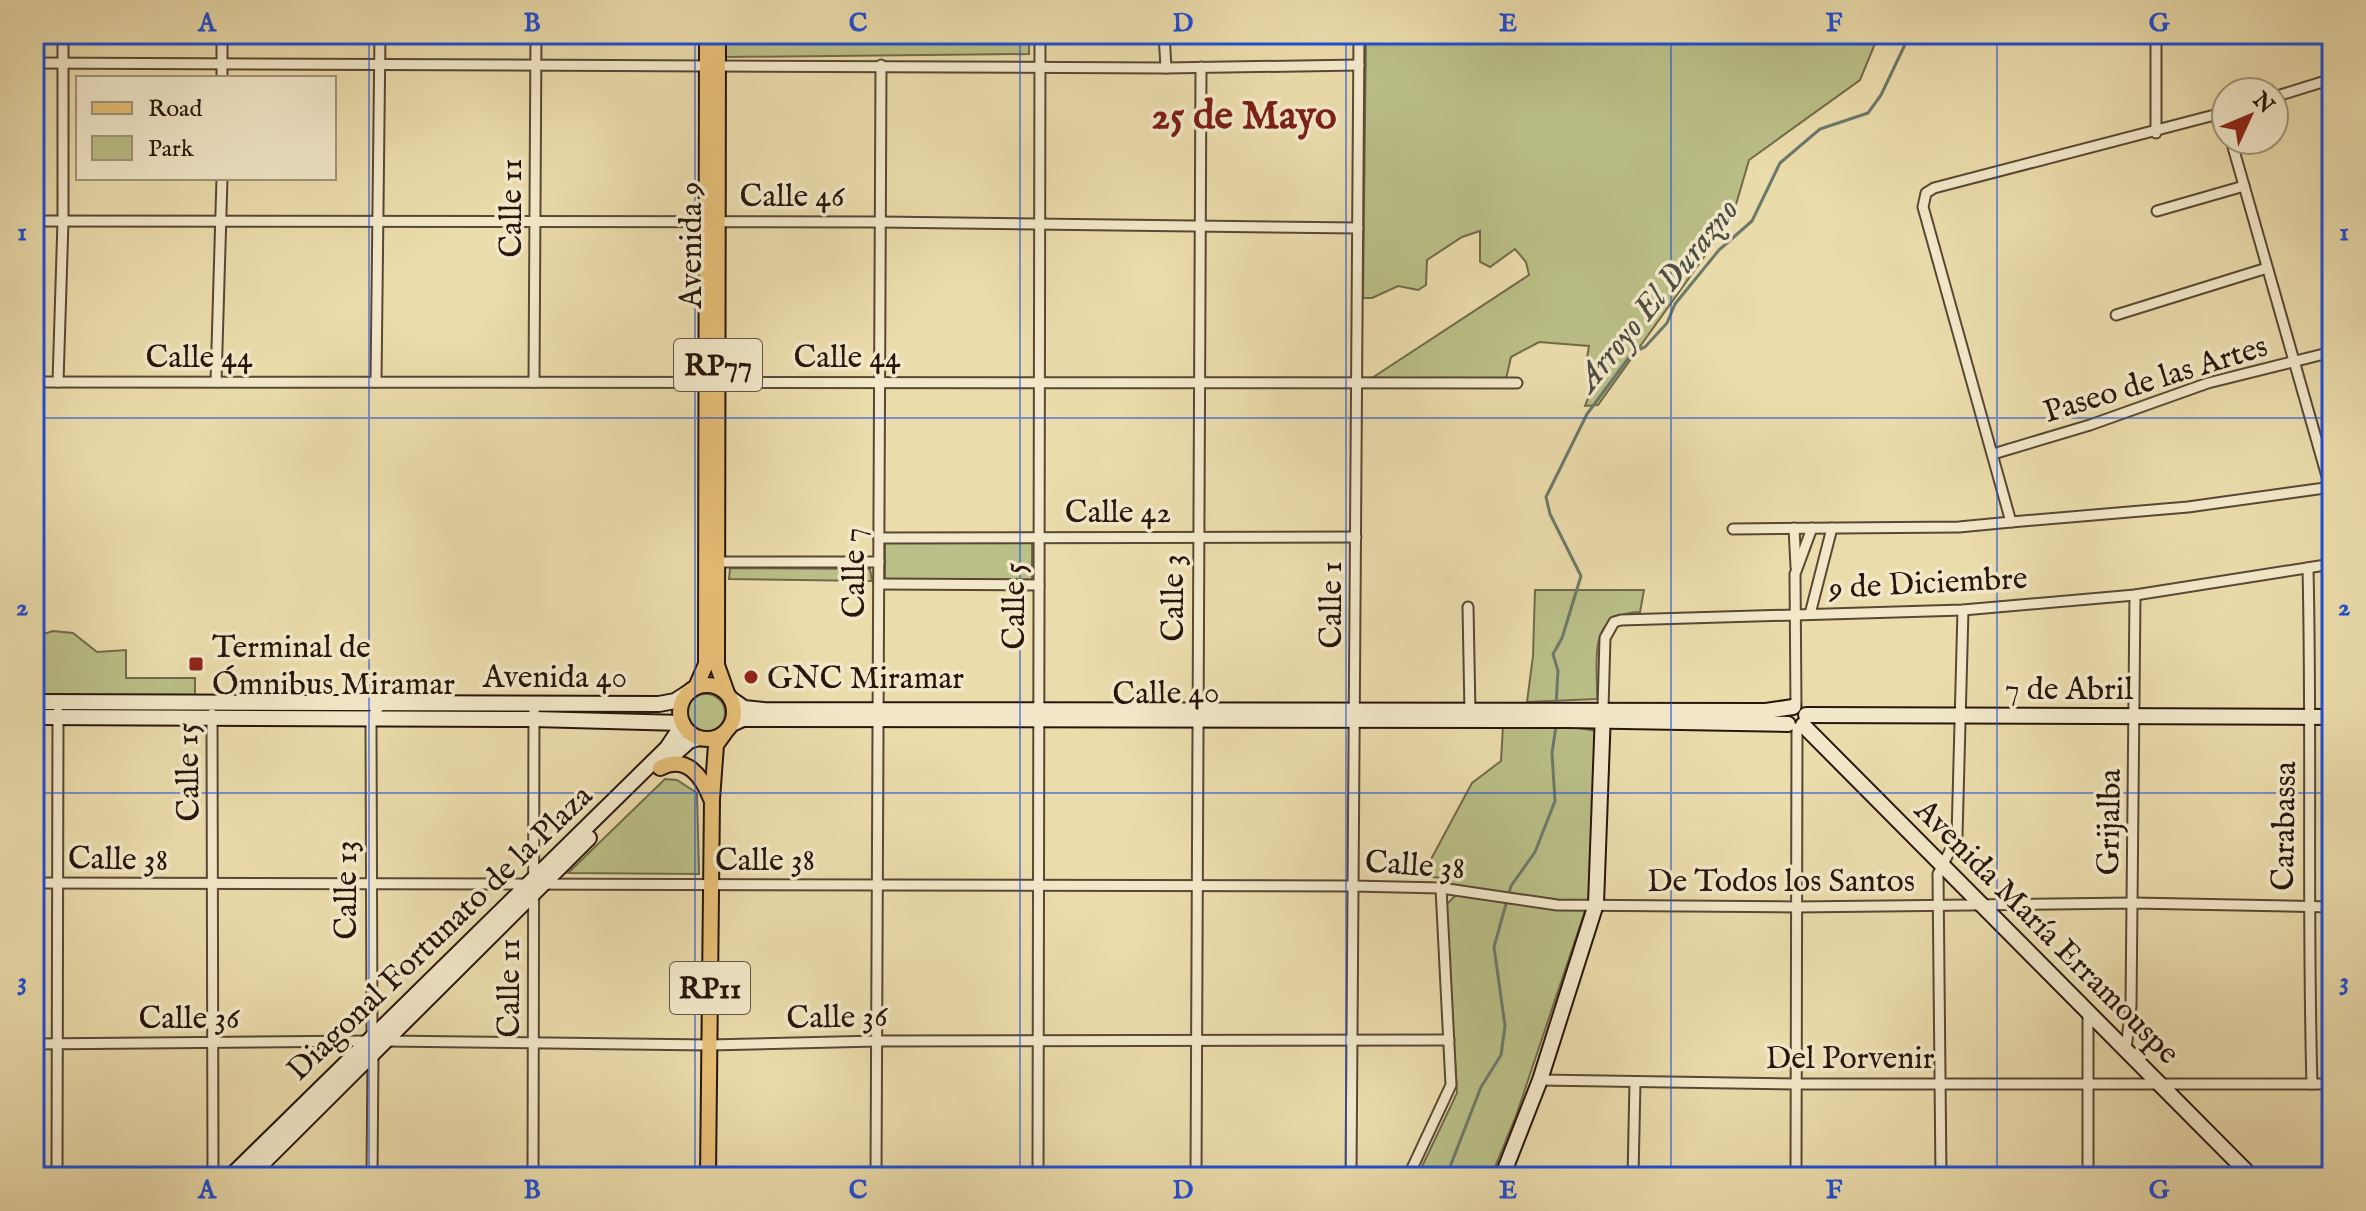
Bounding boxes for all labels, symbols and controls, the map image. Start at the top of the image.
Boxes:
text: A [197,7,217,40]
text: B [523,7,541,40]
text: C [849,7,868,40]
text: D [1173,7,1194,40]
text: E [1499,7,1517,40]
text: F [1826,7,1843,40]
text: G [2149,7,2170,40]
legend [76,76,336,180]
north arrow [2210,76,2290,156]
text: N [2246,86,2280,120]
district label: 25 de Mayo [1151,92,1337,143]
text: Road [148,94,202,125]
text: Park [148,134,194,165]
street label: Calle 11 [492,158,533,258]
street label: Calle 46 [740,177,845,218]
street label: Avenida 9 [672,182,713,309]
water label: Arroyo El Durazno [1565,190,1749,403]
text: 1 [17,216,27,249]
text: 1 [2339,216,2349,249]
street label: Paseo de las Artes [2039,327,2273,434]
street label: Calle 44 [145,338,253,379]
street label: Calle 44 [793,338,901,379]
road number: RP77 [674,339,762,391]
street label: Calle 42 [1065,493,1171,534]
street label: Calle 7 [835,528,876,618]
street label: Calle 3 [1154,554,1195,642]
street label: 9 de Diciembre [1827,559,2028,610]
street label: Calle 1 [1312,561,1353,649]
street label: Calle 5 [995,562,1036,650]
text: 2 [16,591,28,624]
text: 2 [2338,591,2350,624]
place label: Terminal de Ómnibus Miramar [212,628,455,706]
marker: Terminal de Ómnibus Miramar [187,655,205,673]
street label: Avenida 40 [482,658,627,699]
place label: GNC Miramar [767,659,964,700]
marker: GNC Miramar [742,668,760,686]
street label: 7 de Abril [2005,670,2133,711]
street label: Calle 40 [1112,673,1220,716]
street label: Calle 15 [168,722,211,822]
street label: Carabassa [2264,761,2307,891]
street label: Grijalba [2089,768,2132,876]
street label: Diagonal Fortunato de la Plaza [279,777,602,1091]
street label: Avenida María Erramouspe [1904,791,2188,1074]
street label: Calle 38 [67,839,168,882]
street label: Calle 13 [327,840,368,940]
street label: Calle 38 [715,841,815,882]
street label: Calle 38 [1363,843,1466,890]
street label: De Todos los Santos [1647,862,1915,903]
street label: Calle 11 [490,938,531,1038]
road number: RP11 [670,962,750,1014]
text: 3 [17,965,27,998]
text: 3 [2339,965,2349,998]
street label: Calle 36 [786,997,888,1040]
street label: Calle 36 [138,999,240,1040]
street label: Del Porvenir [1766,1039,1935,1080]
text: A [197,1174,217,1207]
text: B [523,1174,541,1207]
text: C [849,1174,868,1207]
text: D [1173,1174,1194,1207]
text: E [1499,1174,1517,1207]
text: F [1826,1174,1843,1207]
text: G [2149,1174,2170,1207]

